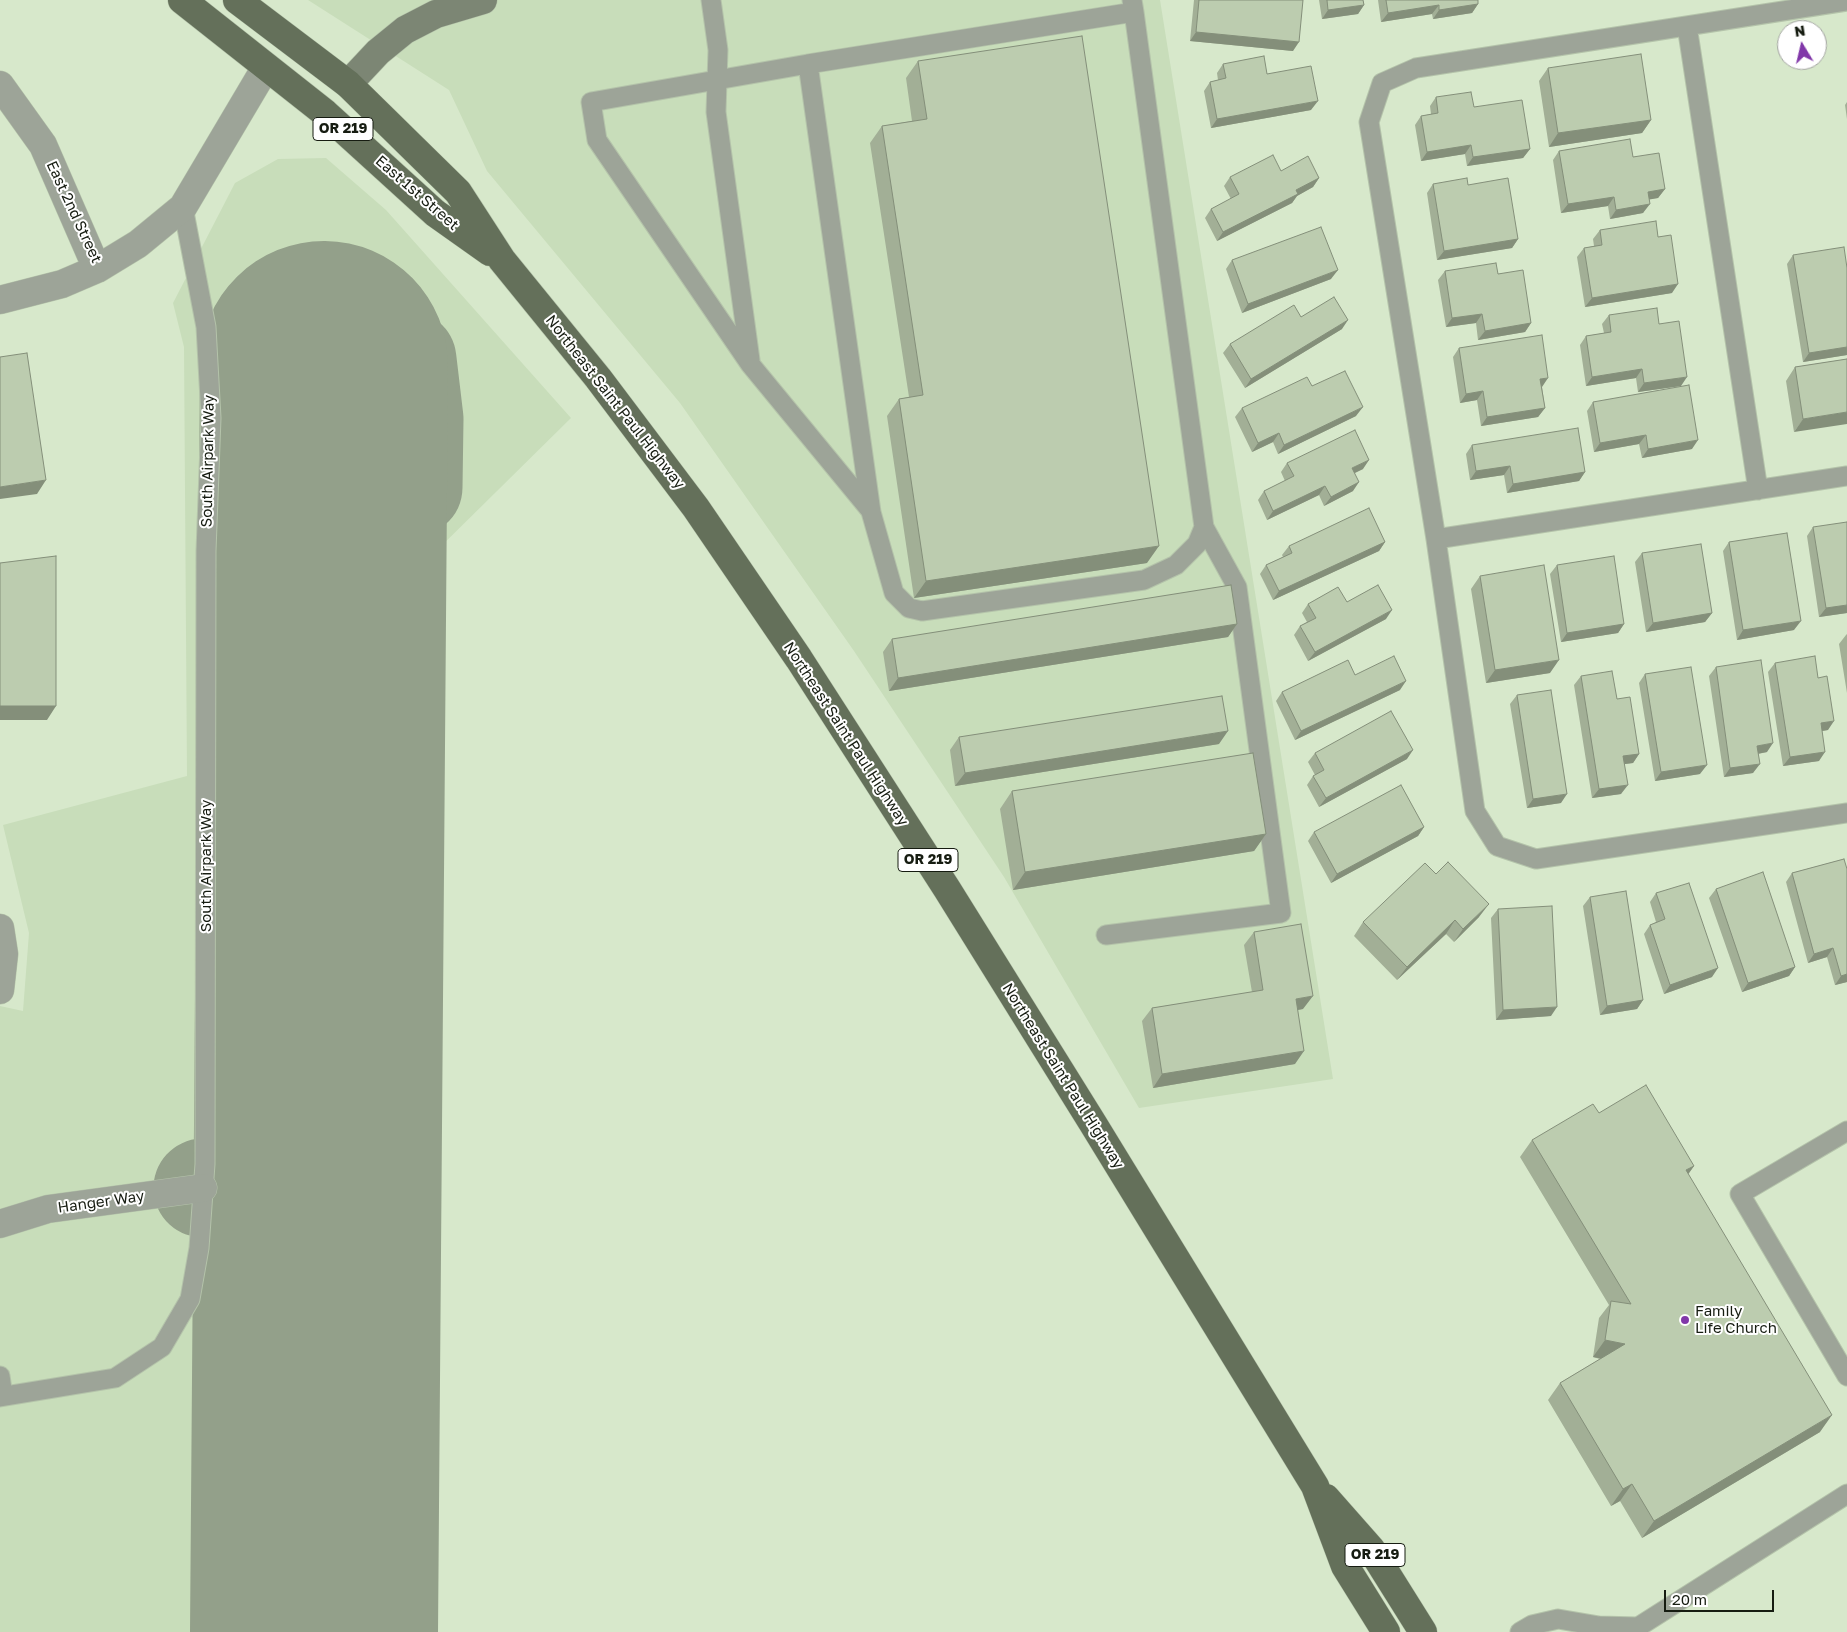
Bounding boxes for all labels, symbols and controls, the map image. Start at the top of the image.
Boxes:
north arrow [1777,20,1827,70]
text: N [1793,21,1806,40]
road number: OR 219 [313,118,373,140]
street label: East 1st Street [372,152,462,234]
street label: East 2nd Street [42,158,106,266]
street label: Northeast Saint Paul Highway [542,312,688,492]
street label: South Airpark Way [198,394,218,528]
street label: Northeast Saint Paul Highway [780,639,912,829]
street label: South Airpark Way [197,800,215,932]
road number: OR 219 [898,848,958,872]
street label: Northeast Saint Paul Highway [998,980,1128,1172]
street label: Hanger Way [57,1187,145,1217]
place label: Family Life Church [1695,1302,1777,1337]
marker: Family Life Church [1679,1314,1691,1326]
road number: OR 219 [1345,1544,1405,1566]
scale bar [1667,1580,1777,1612]
text: 20 m [1672,1590,1707,1608]

